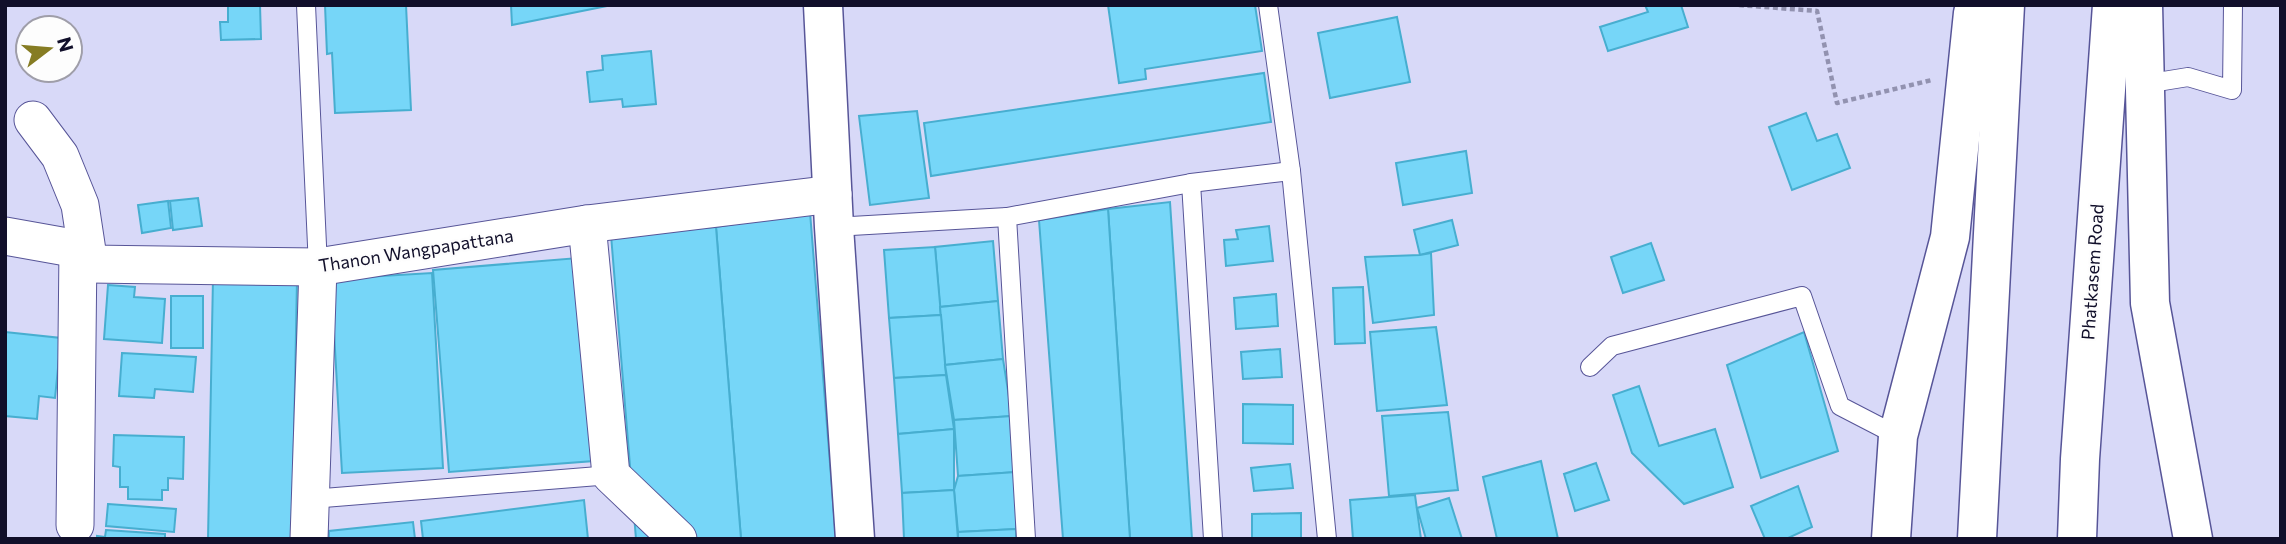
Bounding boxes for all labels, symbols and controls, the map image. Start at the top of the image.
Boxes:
north arrow [14,14,84,84]
text: N [53,34,79,54]
street label: Phatkasem Road [2076,203,2108,341]
street label: Thanon Wangpapattana [317,224,515,276]

